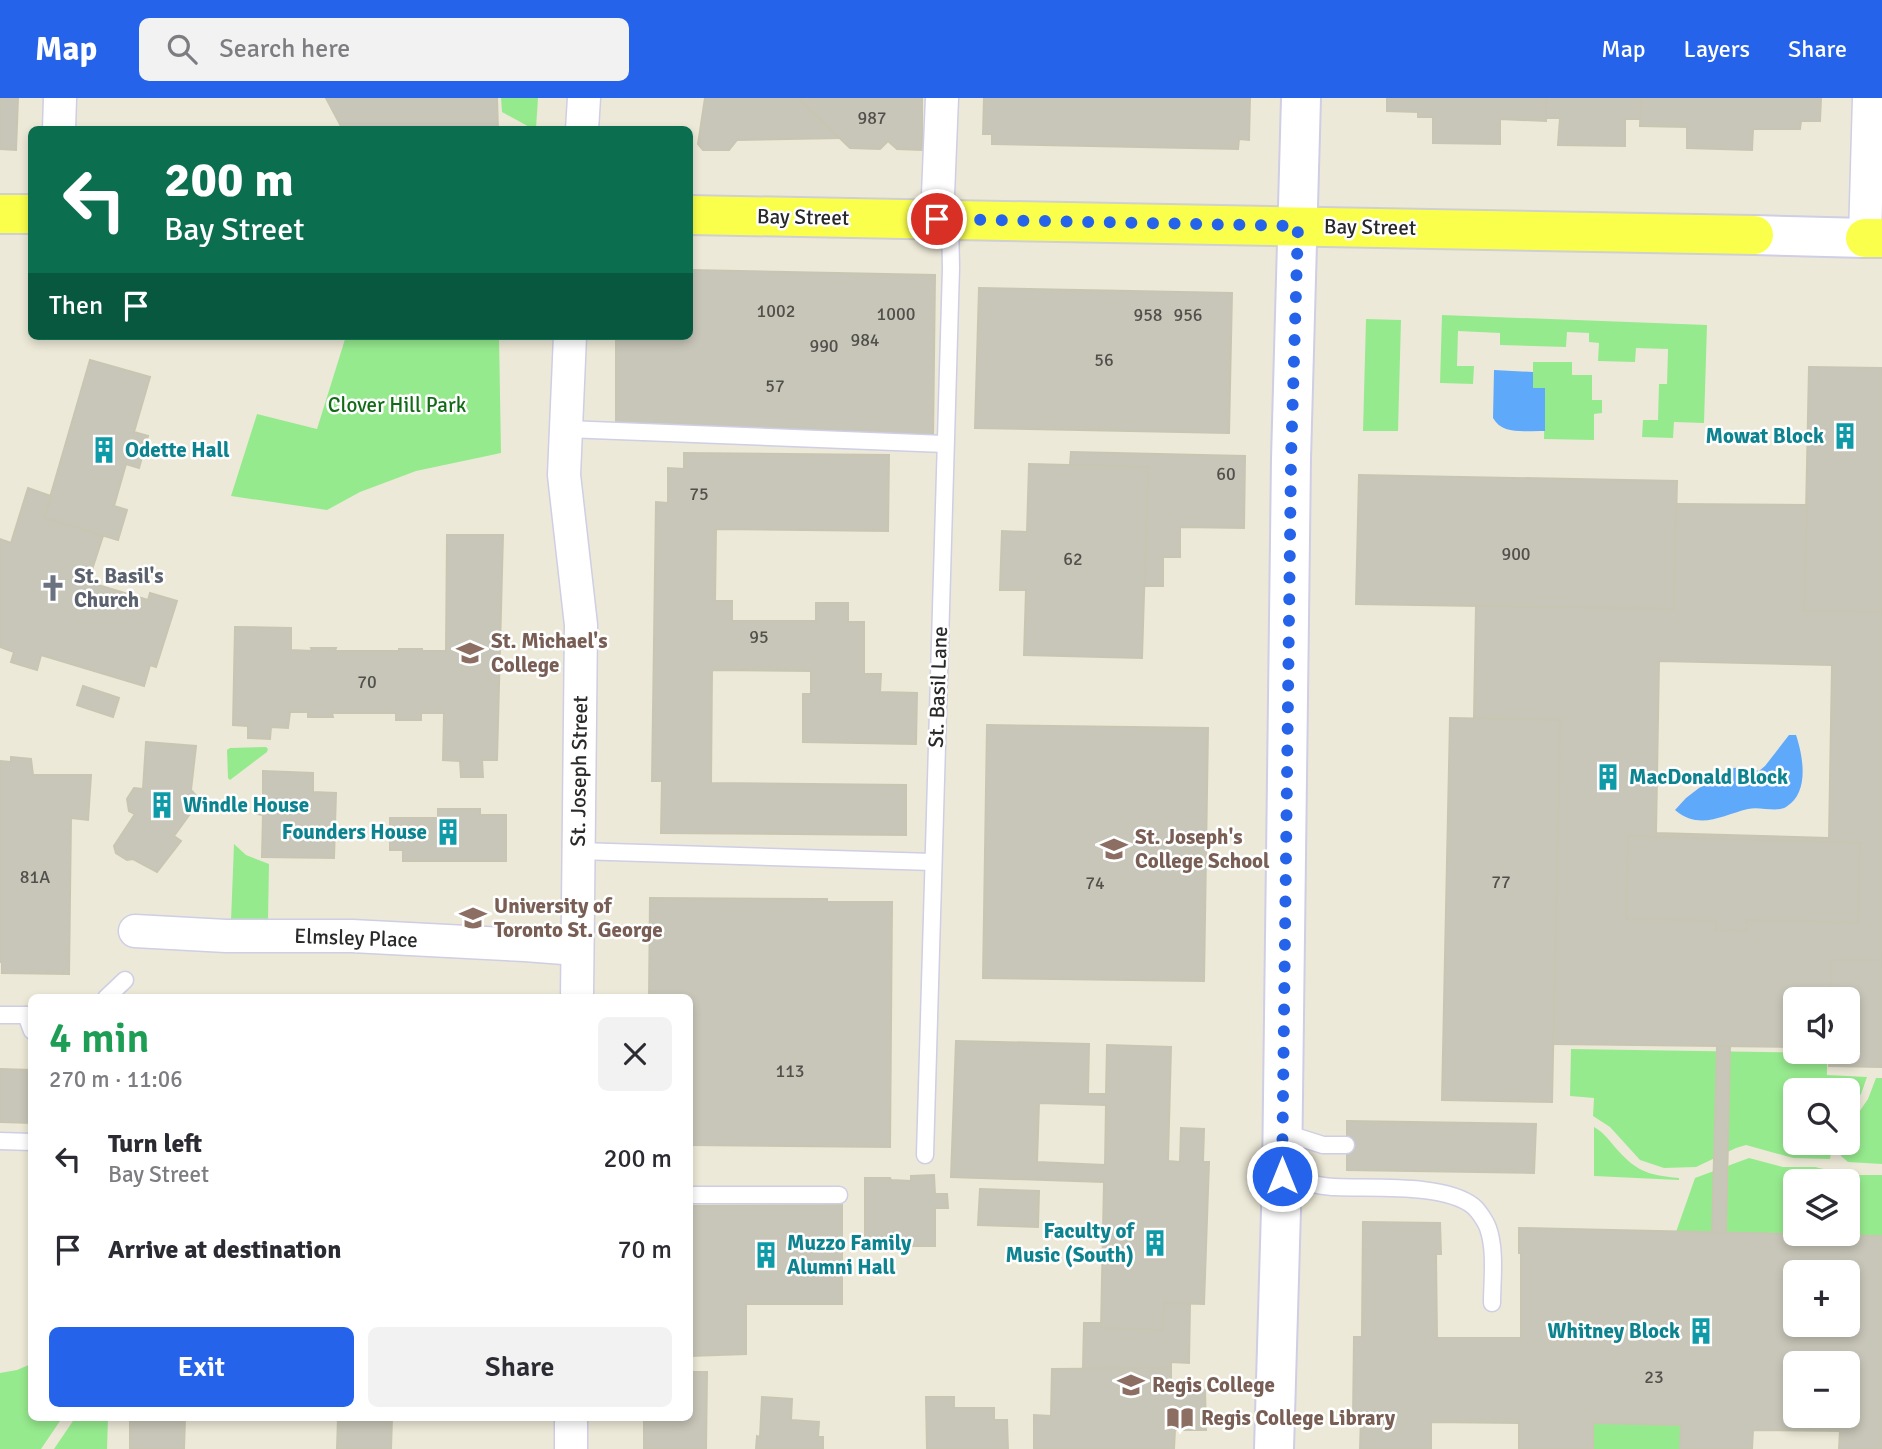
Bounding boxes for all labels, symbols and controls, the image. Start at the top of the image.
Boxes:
search box [139,18,629,81]
text: Map [35,29,97,70]
icon: search [163,30,201,68]
text: Search here [219,33,350,65]
text: Map [1601,34,1646,64]
text: Layers [1684,34,1750,64]
text: Share [1788,34,1847,64]
house number: 987 [857,107,887,129]
text: 200 m [164,150,294,210]
icon: left [49,154,140,245]
pin [907,189,967,249]
icon: arrive [918,200,956,238]
street label: Bay Street [757,203,849,231]
text: Bay Street [164,210,305,249]
street label: Bay Street [1324,213,1416,241]
icon: arrive [117,287,155,325]
text: Then [49,290,103,322]
house number: 1002 [757,300,795,322]
house number: 1000 [877,303,915,325]
house number: 958 [1133,304,1163,326]
house number: 956 [1173,304,1203,326]
house number: 984 [850,329,880,351]
house number: 990 [809,335,839,357]
house number: 56 [1094,349,1114,371]
house number: 57 [765,375,785,397]
park label: Clover Hill Park [328,392,467,418]
building icon: Mowat Block [1830,421,1860,451]
place label: Mowat Block [1706,423,1824,449]
building icon: Odette Hall [89,435,119,465]
place label: Odette Hall [125,437,230,463]
house number: 60 [1216,463,1236,485]
house number: 75 [689,483,709,505]
house number: 900 [1501,543,1531,565]
house number: 62 [1063,548,1083,570]
place label: St. Basil's Church [74,563,164,613]
church icon: St. Basil's Church [38,573,68,603]
house number: 95 [749,626,769,648]
street label: St. Basil Lane [923,626,953,748]
place label: St. Michael's College [491,628,608,678]
school or university icon: St. Michael's College [455,638,485,668]
house number: 70 [357,671,377,693]
street label: St. Joseph Street [565,695,593,847]
building icon: MacDonald Block [1593,762,1623,792]
place label: MacDonald Block [1629,764,1788,790]
building icon: Windle House [147,790,177,820]
place label: Windle House [183,792,309,818]
building icon: Founders House [433,817,463,847]
place label: Founders House [282,819,427,845]
place label: St. Joseph's College School [1135,824,1270,874]
school or university icon: St. Joseph's College School [1099,834,1129,864]
house number: 81A [20,866,50,888]
house number: 77 [1491,871,1511,893]
house number: 74 [1085,872,1105,894]
place label: University of Toronto St. George [494,893,663,943]
school or university icon: University of Toronto St. George [458,903,488,933]
street label: Elmsley Place [294,923,418,953]
map controls [1783,987,1860,1428]
button: sound [1783,987,1860,1064]
text: 4 min [49,1013,150,1064]
button: close [598,1017,672,1091]
house number: 113 [775,1060,805,1082]
text: 270 m · 11:06 [49,1065,183,1094]
button: search [1783,1078,1860,1155]
text: Turn left [108,1128,202,1160]
position arrow [1245,1139,1319,1213]
icon: left [49,1140,87,1178]
text: 200 m [603,1143,672,1175]
text: Bay Street [108,1160,209,1189]
button: layers [1783,1169,1860,1246]
place label: Faculty of Music (South) [1006,1218,1135,1268]
building icon: Faculty of Music (South) [1140,1228,1170,1258]
place label: Muzzo Family Alumni Hall [787,1230,912,1280]
icon: arrive [49,1231,87,1269]
text: Arrive at destination [108,1234,341,1266]
text: 70 m [617,1234,672,1266]
building icon: Muzzo Family Alumni Hall [751,1240,781,1270]
button: + [1783,1260,1860,1337]
building icon: Whitney Block [1686,1316,1716,1346]
place label: Whitney Block [1548,1318,1680,1344]
button: Exit [49,1327,354,1407]
button: Share [368,1327,672,1407]
button: − [1783,1351,1860,1428]
house number: 23 [1644,1366,1664,1388]
school or university icon: Regis College [1116,1370,1146,1400]
place label: Regis College [1152,1372,1275,1398]
library icon: Regis College Library [1165,1403,1195,1433]
place label: Regis College Library [1201,1405,1396,1431]

